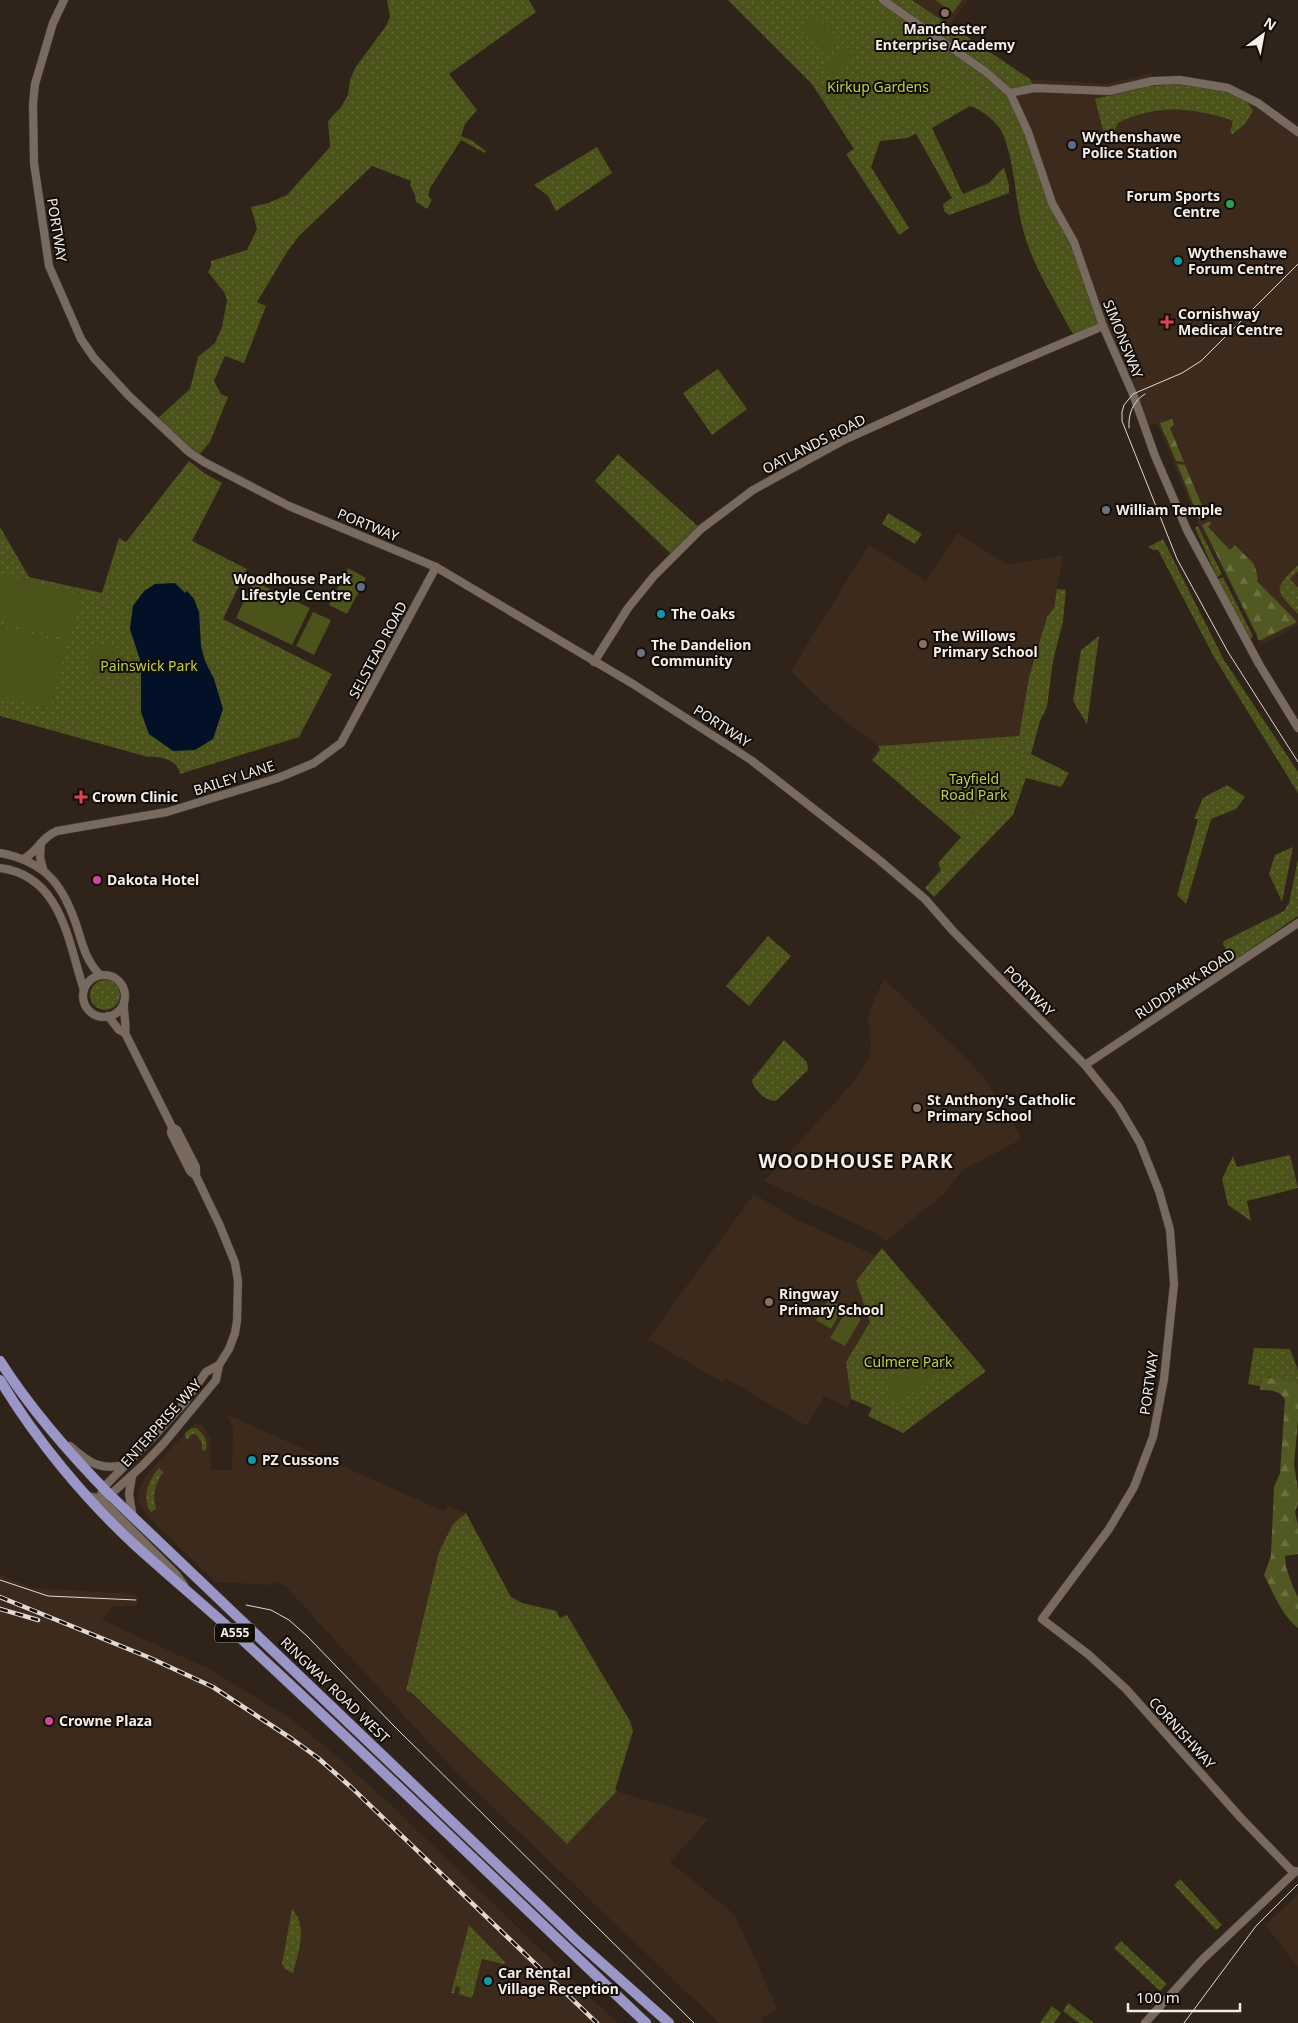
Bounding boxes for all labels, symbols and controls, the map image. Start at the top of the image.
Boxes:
marker: Manchester Enterprise Academy [939,7,951,19]
north arrow [1238,10,1288,60]
text: N [1260,12,1280,35]
place label: Manchester Enterprise Academy [875,19,1015,54]
park label: Kirkup Gardens [827,77,929,96]
place label: Wythenshawe Police Station [1082,127,1181,162]
marker: Wythenshawe Police Station [1066,139,1078,151]
place label: Forum Sports Centre [1126,186,1220,221]
street label: PORTWAY [43,197,72,263]
marker: Forum Sports Centre [1224,198,1236,210]
place label: Wythenshawe Forum Centre [1188,243,1287,278]
marker: Wythenshawe Forum Centre [1172,255,1184,267]
street label: SIMONSWAY [1099,297,1148,381]
place label: Cornishway Medical Centre [1178,304,1283,339]
marker: Cornishway Medical Centre [1160,315,1174,329]
street label: OATLANDS ROAD [759,409,869,478]
place label: William Temple [1116,500,1222,519]
street label: PORTWAY [335,504,402,545]
marker: William Temple [1100,504,1112,516]
place label: Woodhouse Park Lifestyle Centre [233,569,351,604]
marker: Woodhouse Park Lifestyle Centre [355,581,367,593]
street label: SELSTEAD ROAD [344,598,411,702]
place label: The Oaks [671,604,735,623]
marker: The Oaks [655,608,667,620]
place label: The Willows Primary School [933,626,1038,661]
place label: The Dandelion Community [651,635,751,670]
marker: The Willows Primary School [917,638,929,650]
marker: The Dandelion Community [635,647,647,659]
park label: Painswick Park [100,656,198,675]
street label: PORTWAY [690,700,755,751]
street label: BAILEY LANE [191,755,277,800]
park label: Tayfield Road Park [941,769,1008,804]
place label: Crown Clinic [92,787,178,806]
marker: Crown Clinic [74,790,88,804]
place label: Dakota Hotel [107,870,199,889]
marker: Dakota Hotel [91,874,103,886]
street label: RUDDPARK ROAD [1131,944,1238,1023]
street label: PORTWAY [1000,961,1059,1020]
place label: St Anthony's Catholic Primary School [927,1090,1076,1125]
marker: St Anthony's Catholic Primary School [911,1102,923,1114]
district label: WOODHOUSE PARK [758,1148,954,1174]
place label: Ringway Primary School [779,1284,884,1319]
marker: Ringway Primary School [763,1296,775,1308]
street label: PORTWAY [1135,1350,1162,1416]
park label: Culmere Park [864,1352,953,1371]
street label: ENTERPRISE WAY [116,1375,205,1471]
place label: PZ Cussons [262,1450,339,1469]
marker: PZ Cussons [246,1454,258,1466]
road number: A555 [215,1624,255,1642]
street label: RINGWAY ROAD WEST [277,1632,394,1747]
street label: CORNISHWAY [1145,1693,1220,1773]
place label: Crowne Plaza [59,1711,152,1730]
marker: Crowne Plaza [43,1715,55,1727]
place label: Car Rental Village Reception [498,1963,619,1998]
marker: Car Rental Village Reception [482,1975,494,1987]
scale bar [1128,1980,1240,2012]
text: 100 m [1136,1987,1180,2007]

